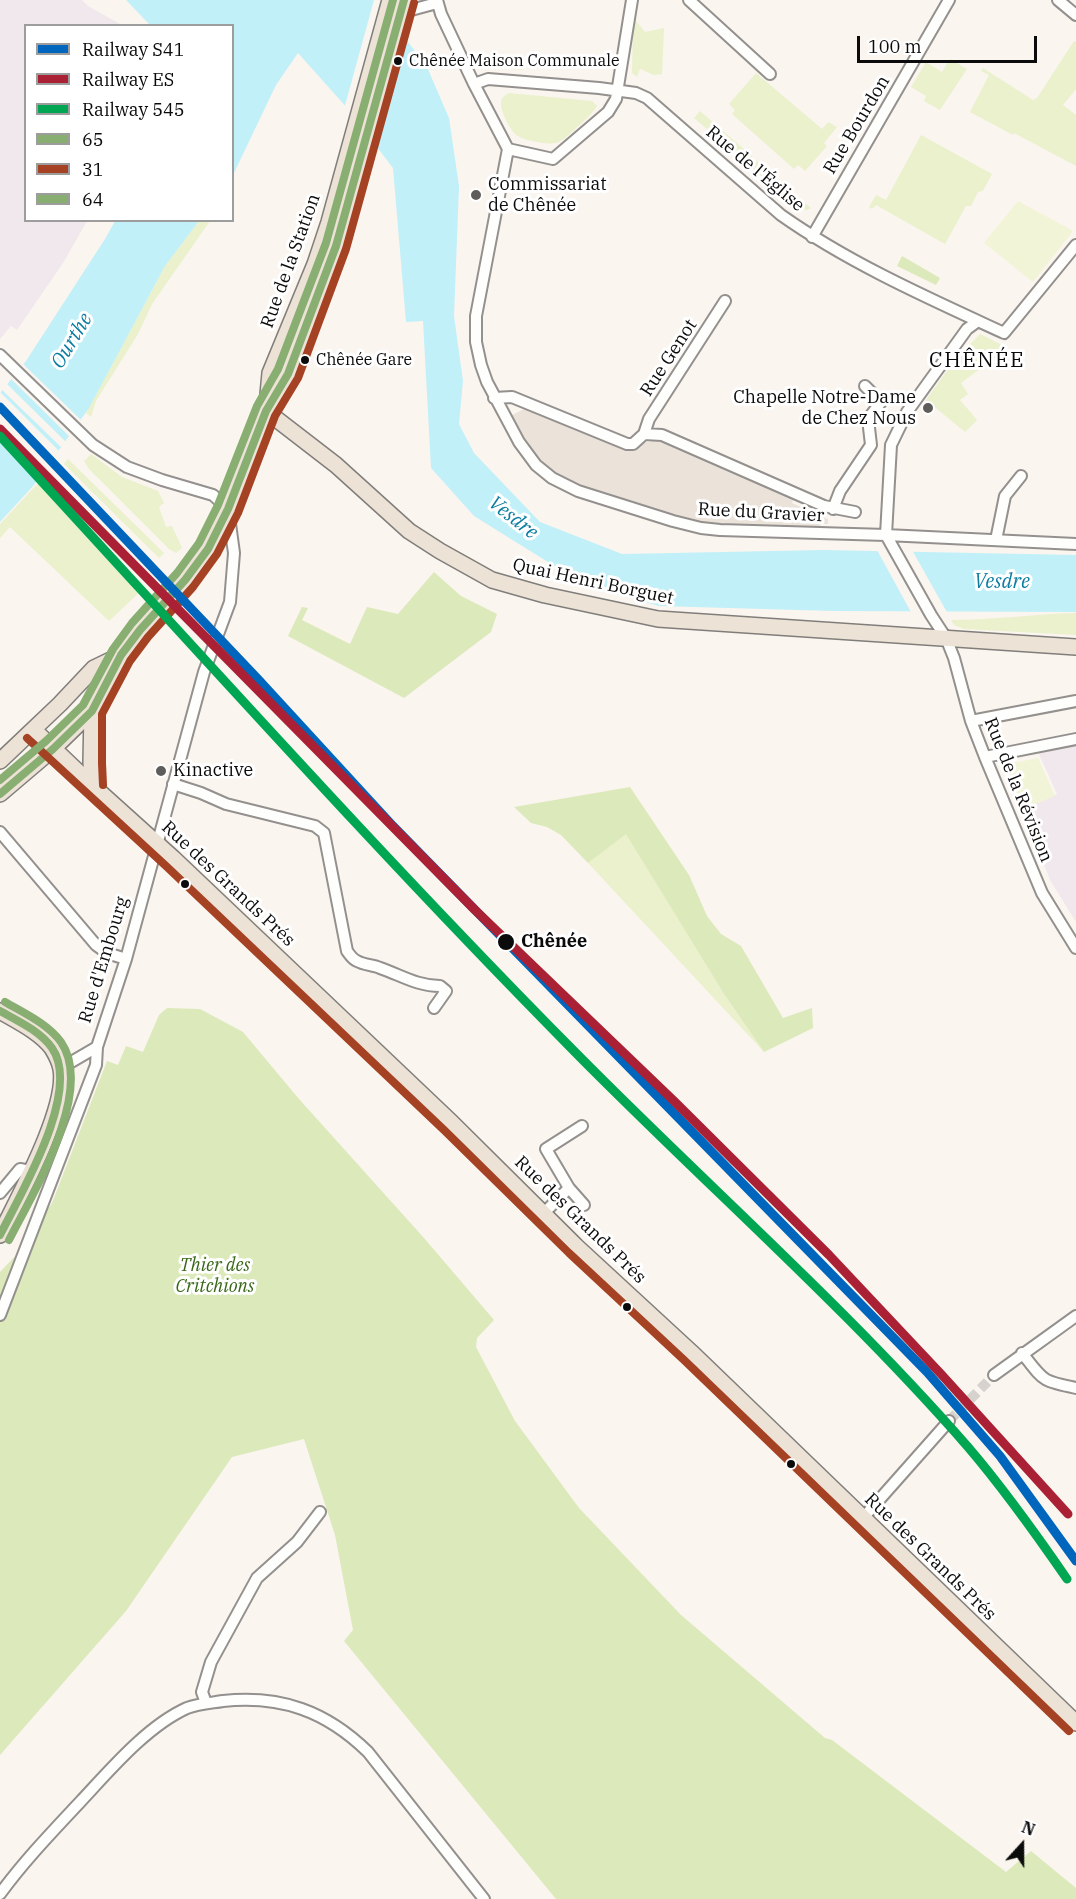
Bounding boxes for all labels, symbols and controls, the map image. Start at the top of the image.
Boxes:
legend [24,24,234,222]
scale bar [860,24,1040,62]
text: 100 m [868,35,922,58]
text: Railway S41 [82,38,184,61]
place label: Chênée Maison Communale [409,51,620,71]
marker: Chênée Maison Communale [392,55,404,67]
text: Railway ES [82,68,174,91]
street label: Rue Bourdon [819,72,895,178]
text: Railway 545 [82,98,185,121]
street label: Rue de l'Église [701,121,809,217]
text: 65 [82,128,104,151]
text: 31 [82,158,104,181]
place label: Commissariat de Chênée [488,174,607,216]
text: 64 [82,188,104,211]
marker: Commissariat de Chênée [469,188,483,202]
street label: Rue de la Station [257,191,325,331]
water label: Ourthe [46,309,98,373]
street label: Rue Genot [636,315,702,401]
district label: CHÊNÉE [929,348,1025,374]
place label: Chênée Gare [316,350,412,370]
marker: Chênée Gare [299,354,311,366]
place label: Chapelle Notre-Dame de Chez Nous [733,387,916,430]
marker: Chapelle Notre-Dame de Chez Nous [921,401,935,415]
water label: Vesdre [484,491,542,545]
street label: Rue du Gravier [697,499,825,527]
street label: Quai Henri Borguet [511,554,675,610]
water label: Vesdre [974,570,1030,594]
street label: Rue de la Révision [979,715,1057,865]
place label: Kinactive [173,760,253,782]
marker: Kinactive [154,764,168,778]
street label: Rue des Grands Prés [157,817,299,951]
unlabelled marker [179,878,191,890]
street label: Rue d'Embourg [75,894,133,1026]
place label: Chênée [521,931,587,953]
marker: Chênée [496,932,516,952]
street label: Rue des Grands Prés [510,1152,650,1288]
park label: Thier des Critchions [176,1255,254,1298]
unlabelled marker [621,1301,633,1313]
unlabelled marker [785,1458,797,1470]
street label: Rue des Grands Prés [860,1489,1000,1625]
north arrow [992,1815,1052,1875]
text: N [1019,1817,1038,1840]

